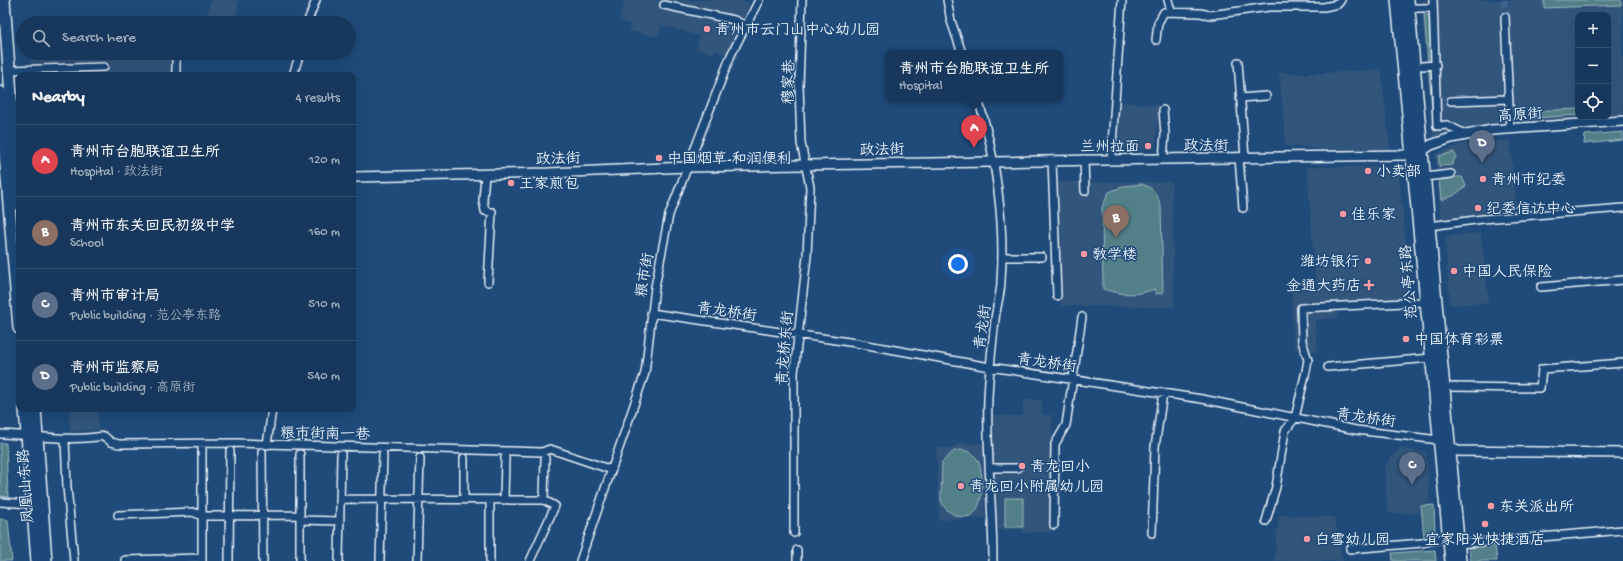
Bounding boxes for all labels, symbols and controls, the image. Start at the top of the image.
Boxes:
map controls [1575,12,1611,120]
button: + [1575,12,1611,48]
search box [16,16,356,60]
place label: 青州市云门山中心幼儿园 [715,22,880,40]
marker: 青州市云门山中心幼儿园 [702,24,712,34]
icon: search [30,27,52,49]
text: Search here [62,29,136,47]
button: − [1575,48,1611,84]
popup [885,50,1063,102]
street label: 穆家巷 [781,59,799,105]
text: 青州市台胞联谊卫生所 [899,61,1049,79]
text: Hospital [899,79,943,94]
button: locate [1575,84,1611,120]
text: Nearby [32,88,85,108]
text: 4 results [296,91,340,106]
street label: 高原街 [1497,105,1543,127]
pin: A [961,115,987,148]
pin: D [1469,130,1495,163]
place label: 兰州拉面 [1080,138,1140,157]
street label: 政法街 [1183,138,1229,156]
marker: 兰州拉面 [1143,141,1153,151]
street label: 政法街 [859,142,905,160]
text: 青州市台胞联谊卫生所 [70,144,220,162]
street label: 政法街 [535,150,581,170]
place label: 中国烟草-和润便利 [667,151,792,169]
text: A [41,153,49,168]
text: 120 m [309,153,340,168]
marker: 中国烟草-和润便利 [654,153,664,163]
place label: 小卖部 [1376,164,1421,182]
text: Hospital · 政法街 [70,165,163,180]
marker: 小卖部 [1363,166,1373,176]
place label: 青州市纪委 [1491,172,1566,190]
marker: 青州市纪委 [1478,174,1488,184]
place label: 王家煎包 [519,176,579,194]
marker: 王家煎包 [506,178,516,188]
place label: 纪委信访中心 [1486,201,1576,219]
marker: 纪委信访中心 [1473,203,1483,213]
pin: B [1103,205,1129,238]
place label: 佳乐家 [1351,206,1396,225]
marker: 佳乐家 [1338,209,1348,219]
text: 青州市东关回民初级中学 [70,218,235,236]
text: B [42,225,48,240]
text: 160 m [308,225,340,240]
text: School [70,236,104,251]
street label: 范公亭东路 [1398,244,1422,320]
place label: 教学楼 [1092,246,1137,265]
marker: 教学楼 [1079,249,1089,259]
street label: 粮市街 [633,252,659,299]
your location [948,254,968,274]
place label: 潍坊银行 [1300,254,1360,272]
marker: 潍坊银行 [1363,256,1373,266]
place label: 中国人民保险 [1462,264,1552,282]
marker: 中国人民保险 [1449,266,1459,276]
place label: 金通大药店 [1286,277,1361,296]
marker: 金通大药店 [1364,280,1374,290]
text: 青州市审计局 [70,288,160,306]
text: C [41,297,49,312]
text: 510 m [308,297,340,312]
street label: 青龙桥街 [696,300,758,326]
street label: 青龙街 [972,304,996,351]
text: Public building · 范公亭东路 [70,309,221,324]
street label: 青龙桥东街 [774,310,798,386]
place label: 中国体育彩票 [1414,332,1504,350]
marker: 中国体育彩票 [1401,334,1411,344]
street label: 青龙桥街 [1016,351,1078,377]
text: 青州市监察局 [70,360,160,378]
text: D [41,369,49,384]
text: 540 m [307,369,340,384]
text: Public building · 高原街 [70,381,195,396]
street label: 青龙桥街 [1335,406,1397,432]
street label: 粮市街南一巷 [280,424,370,445]
street label: 凤凰山东路 [15,448,39,524]
pin: C [1399,452,1425,485]
place label: 青龙回小 [1030,459,1090,477]
marker: 青龙回小 [1017,461,1027,471]
place label: 青龙回小附属幼儿园 [969,479,1104,497]
marker: 青龙回小附属幼儿园 [956,481,966,491]
place label: 东关派出所 [1499,498,1574,517]
marker: 东关派出所 [1486,501,1496,511]
marker: 宜家阳光快捷酒店 [1480,519,1490,529]
place label: 宜家阳光快捷酒店 [1425,531,1545,550]
place label: 白雪幼儿园 [1315,532,1390,550]
marker: 白雪幼儿园 [1302,534,1312,544]

